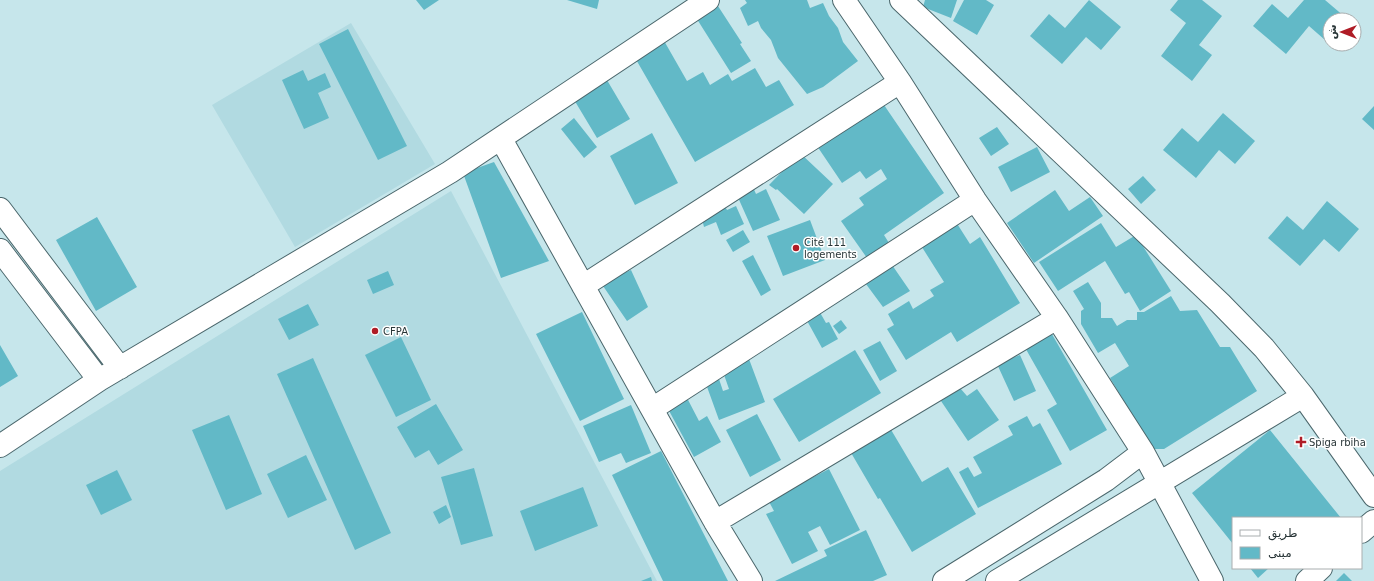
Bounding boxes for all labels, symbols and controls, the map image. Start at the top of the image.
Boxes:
north arrow [1322,12,1362,52]
text: ش [1326,24,1339,40]
place label: Cité 111 logements [804,237,857,260]
marker: Cité 111 logements [791,243,801,253]
marker: CFPA [370,326,380,336]
place label: CFPA [383,326,408,337]
marker: Spiga rbiha [1296,437,1306,447]
place label: Spiga rbiha [1309,437,1366,448]
legend [1232,517,1362,569]
text: طريق [1268,526,1298,541]
text: مبنى [1268,546,1292,560]

